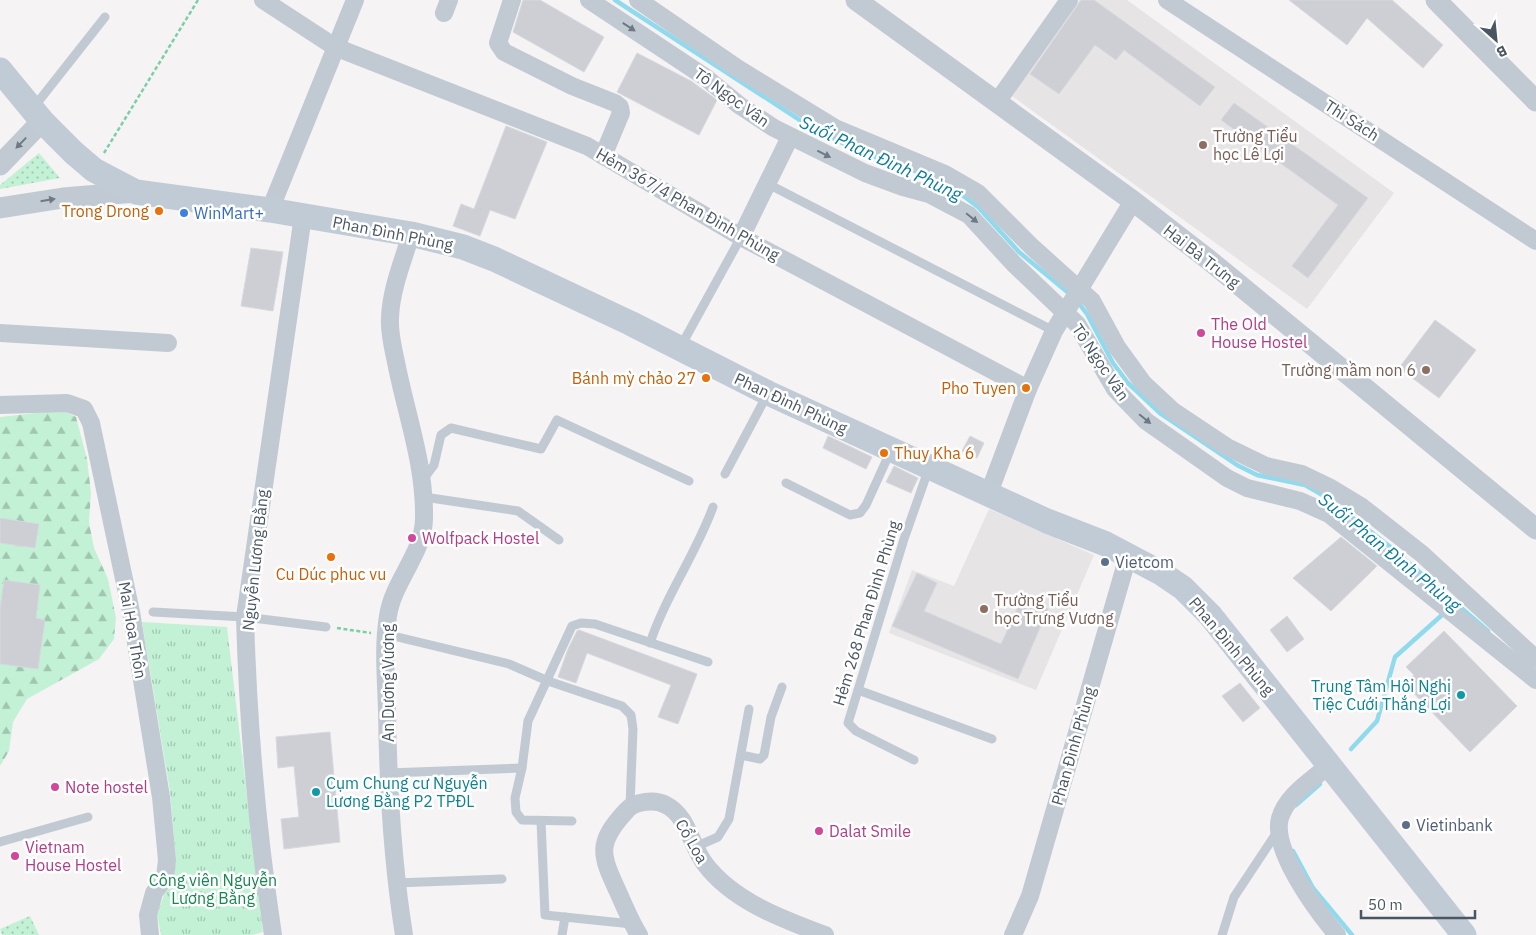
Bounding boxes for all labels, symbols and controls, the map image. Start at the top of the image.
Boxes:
north arrow [1471,15,1521,65]
one-way arrow [622,22,636,32]
text: B [1494,41,1510,62]
street label: Tô Ngọc Vân [690,63,774,131]
street label: Thi Sách [1321,95,1383,145]
water label: Suối Phan Đình Phùng [796,110,967,206]
place label: Trường Tiểu học Lê Lợi [1213,126,1298,164]
one-way arrow [15,137,27,149]
marker: Trường Tiểu học Lê Lợi [1197,139,1209,151]
street label: Hẻm 367/4 Phan Đình Phùng [593,143,784,265]
one-way arrow [816,150,831,158]
one-way arrow [40,196,56,204]
place label: Trong Drong [61,201,150,221]
place label: WinMart+ [194,203,264,223]
marker: Trong Drong [153,205,165,217]
marker: WinMart+ [178,207,190,219]
street label: Phan Đình Phùng [331,212,455,255]
one-way arrow [965,213,978,224]
street label: Hai Bà Trưng [1160,220,1245,292]
place label: The Old House Hostel [1211,314,1307,352]
street label: Tô Ngọc Vân [1068,320,1134,404]
marker: The Old House Hostel [1195,327,1207,339]
place label: Trường mầm non 6 [1282,360,1416,380]
marker: Trường mầm non 6 [1420,364,1432,376]
place label: Bánh mỳ chảo 27 [572,368,696,388]
street label: Phan Đình Phùng [731,368,851,438]
marker: Bánh mỳ chảo 27 [700,372,712,384]
place label: Pho Tuyen [941,378,1016,398]
marker: Pho Tuyen [1020,382,1032,394]
one-way arrow [1138,414,1151,425]
place label: Thuy Kha 6 [894,443,974,463]
marker: Thuy Kha 6 [878,447,890,459]
street label: Nguyễn Lương Bằng [238,488,272,632]
water label: Suối Phan Đình Phùng [1314,488,1466,617]
street label: Hẻm 268 Phan Đình Phùng [828,517,904,708]
place label: Wolfpack Hostel [422,528,539,548]
marker: Wolfpack Hostel [406,532,418,544]
marker: Cu Dúc phuc vu [325,551,337,563]
place label: Vietcom [1115,552,1174,572]
marker: Vietcom [1099,556,1111,568]
place label: Cu Dúc phuc vu [276,564,386,584]
street label: Mai Hoa Thôn [115,580,151,680]
place label: Trường Tiểu học Trưng Vương [994,590,1114,628]
street label: Phan Đình Phùng [1185,593,1279,700]
marker: Trường Tiểu học Trưng Vương [978,603,990,615]
street label: An Dương Vương [378,623,398,742]
place label: Trung Tâm Hội Nghị Tiệc Cưới Thắng Lợi [1311,676,1451,714]
street label: Phan Đinh Phùng [1047,684,1100,808]
marker: Trung Tâm Hội Nghị Tiệc Cưới Thắng Lợi [1455,689,1467,701]
place label: Cụm Chung cư Nguyễn Lương Bằng P2 TPĐL [326,773,488,811]
place label: Note hostel [65,777,148,797]
marker: Note hostel [49,781,61,793]
marker: Cụm Chung cư Nguyễn Lương Bằng P2 TPĐL [310,786,322,798]
street label: Cổ Loa [671,815,713,867]
place label: Vietinbank [1416,815,1493,835]
marker: Vietinbank [1400,819,1412,831]
place label: Dalat Smile [829,821,911,841]
marker: Dalat Smile [813,825,825,837]
place label: Vietnam House Hostel [25,837,121,875]
marker: Vietnam House Hostel [9,850,21,862]
park label: Công viên Nguyễn Lương Bằng [149,870,277,908]
scale bar [1361,888,1475,920]
text: 50 m [1368,895,1403,914]

